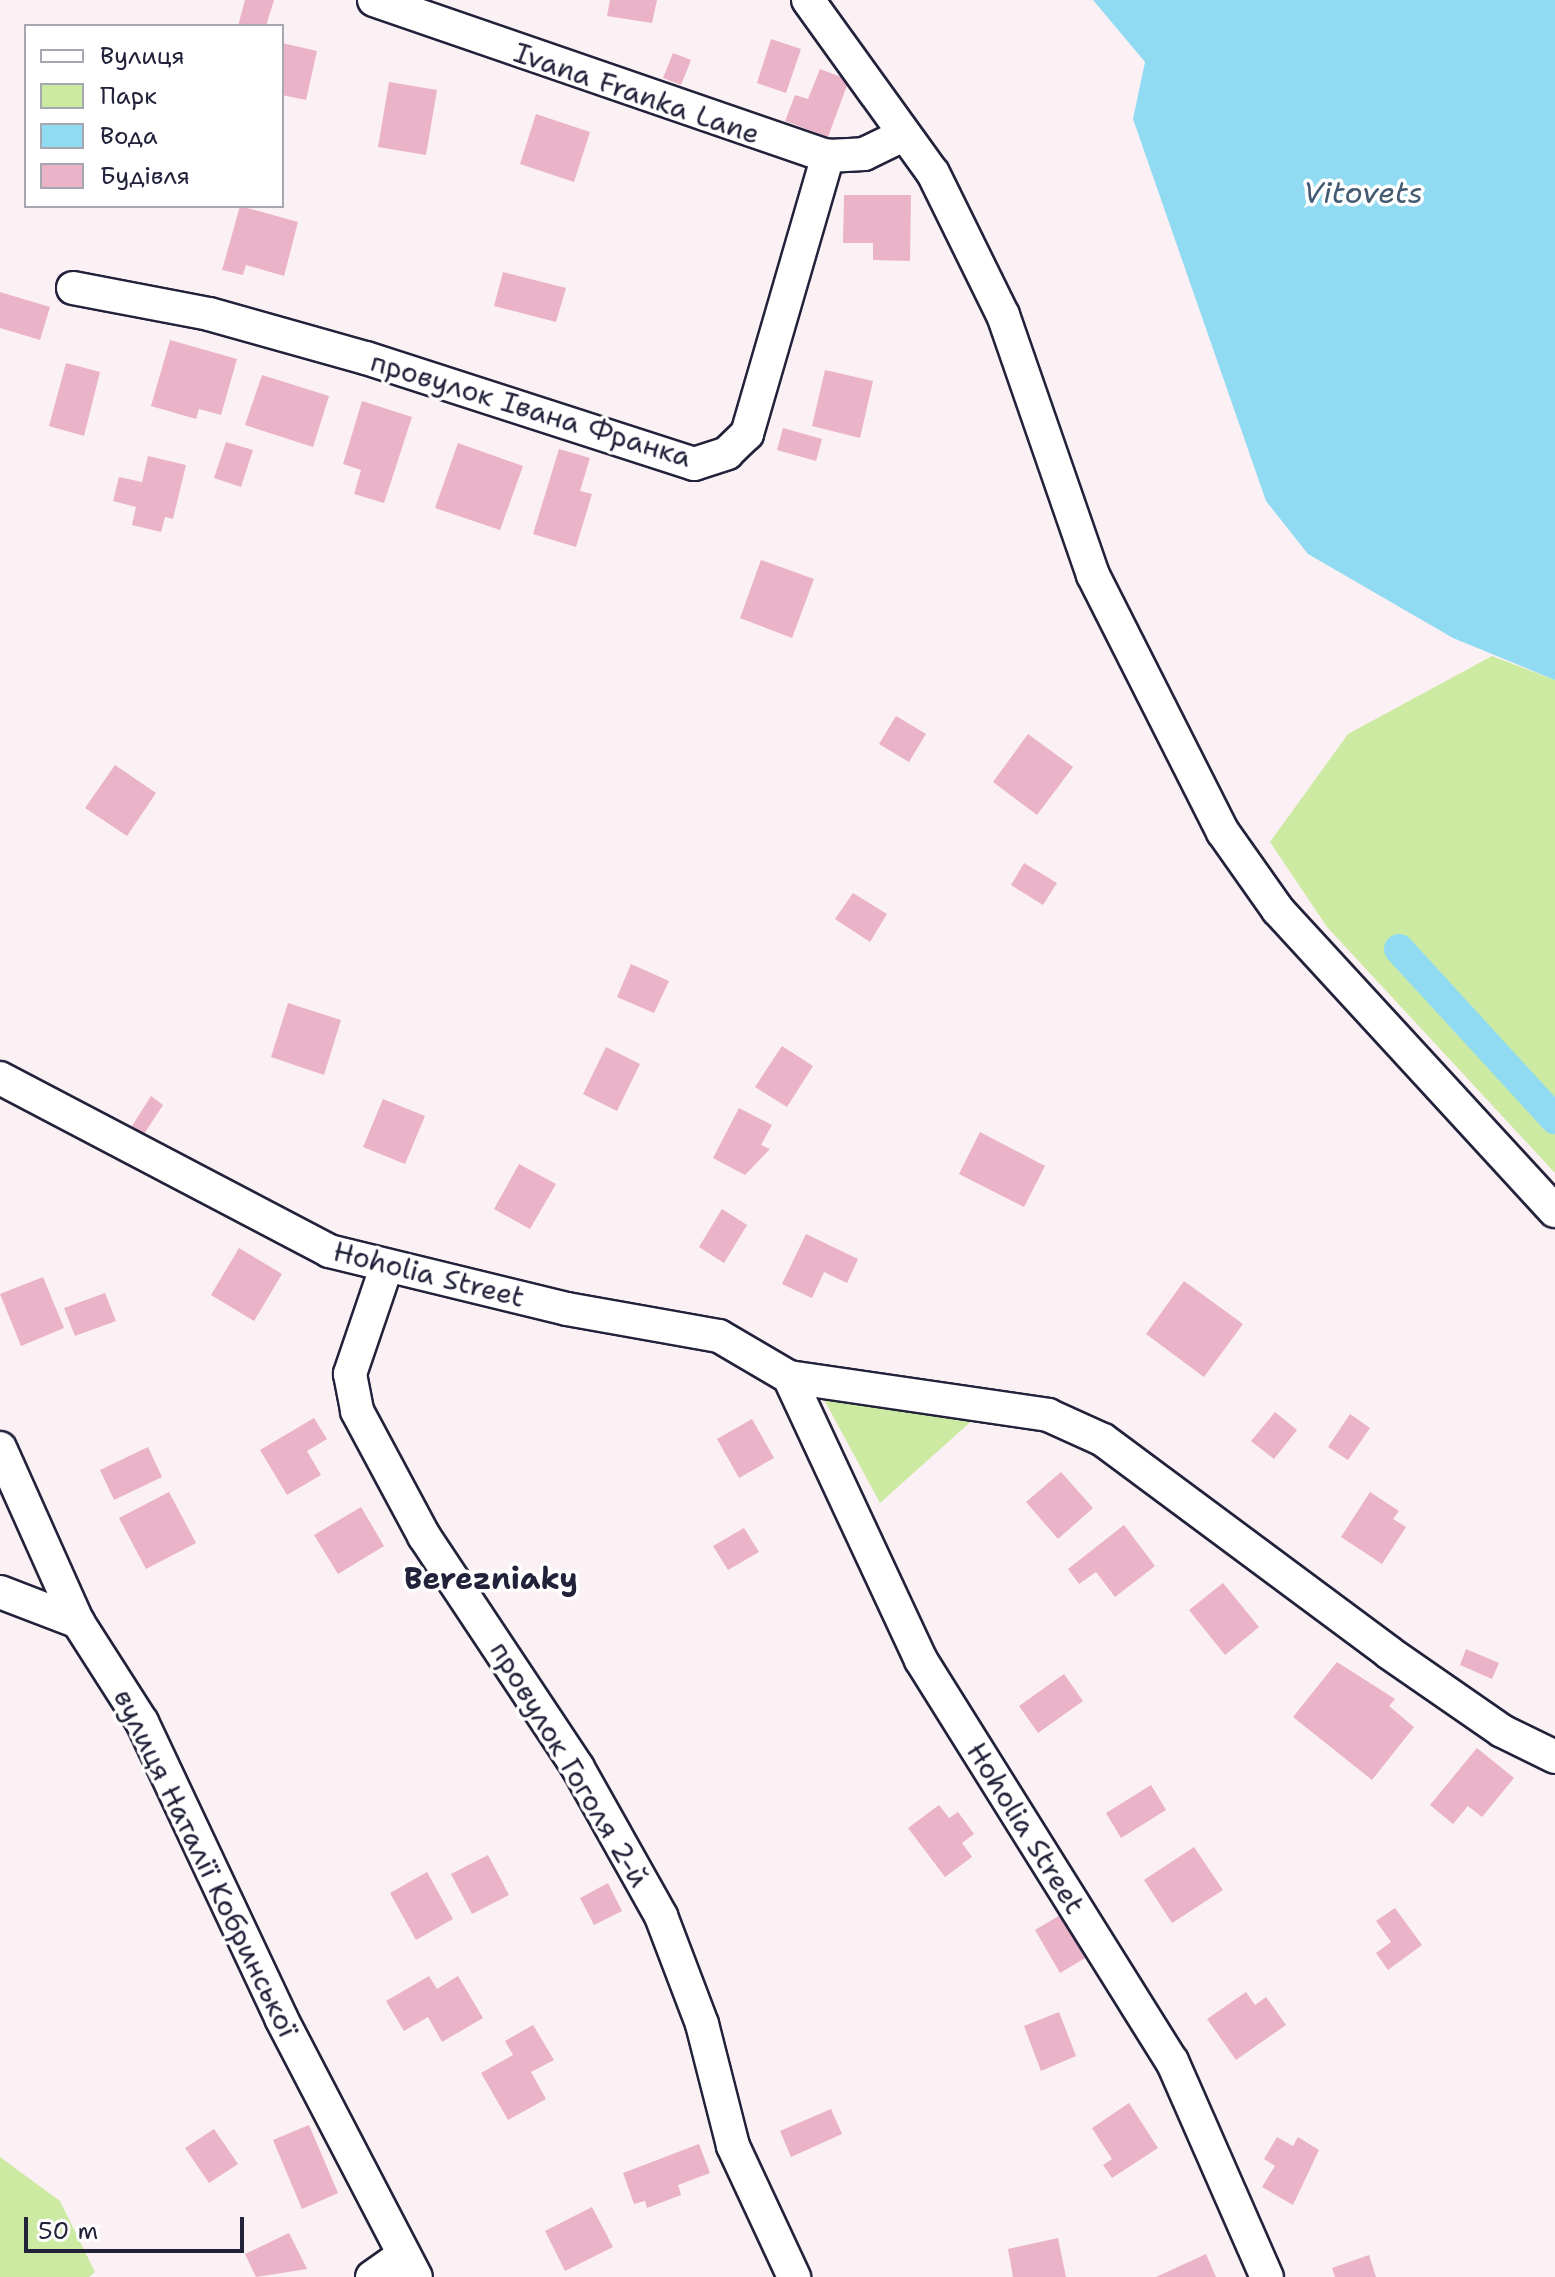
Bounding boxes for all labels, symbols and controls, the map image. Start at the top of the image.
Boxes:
legend [24,24,284,208]
street label: Ivana Franka Lane [510,35,764,151]
text: Вулиця [100,40,185,72]
text: Парк [100,80,157,112]
text: Вода [100,120,158,152]
text: Будівля [100,160,190,192]
water label: Vitovets [1303,175,1423,211]
street label: провулок Івана Франка [367,344,695,474]
street label: Hoholia Street [330,1234,528,1314]
district label: Berezniaky [404,1561,578,1597]
street label: провулок Гоголя 2-й [483,1635,657,1893]
street label: вулиця Наталії Кобринської [107,1683,305,2043]
street label: Hoholia Street [960,1736,1092,1920]
scale bar [28,2201,248,2251]
text: 50 m [38,2215,98,2247]

